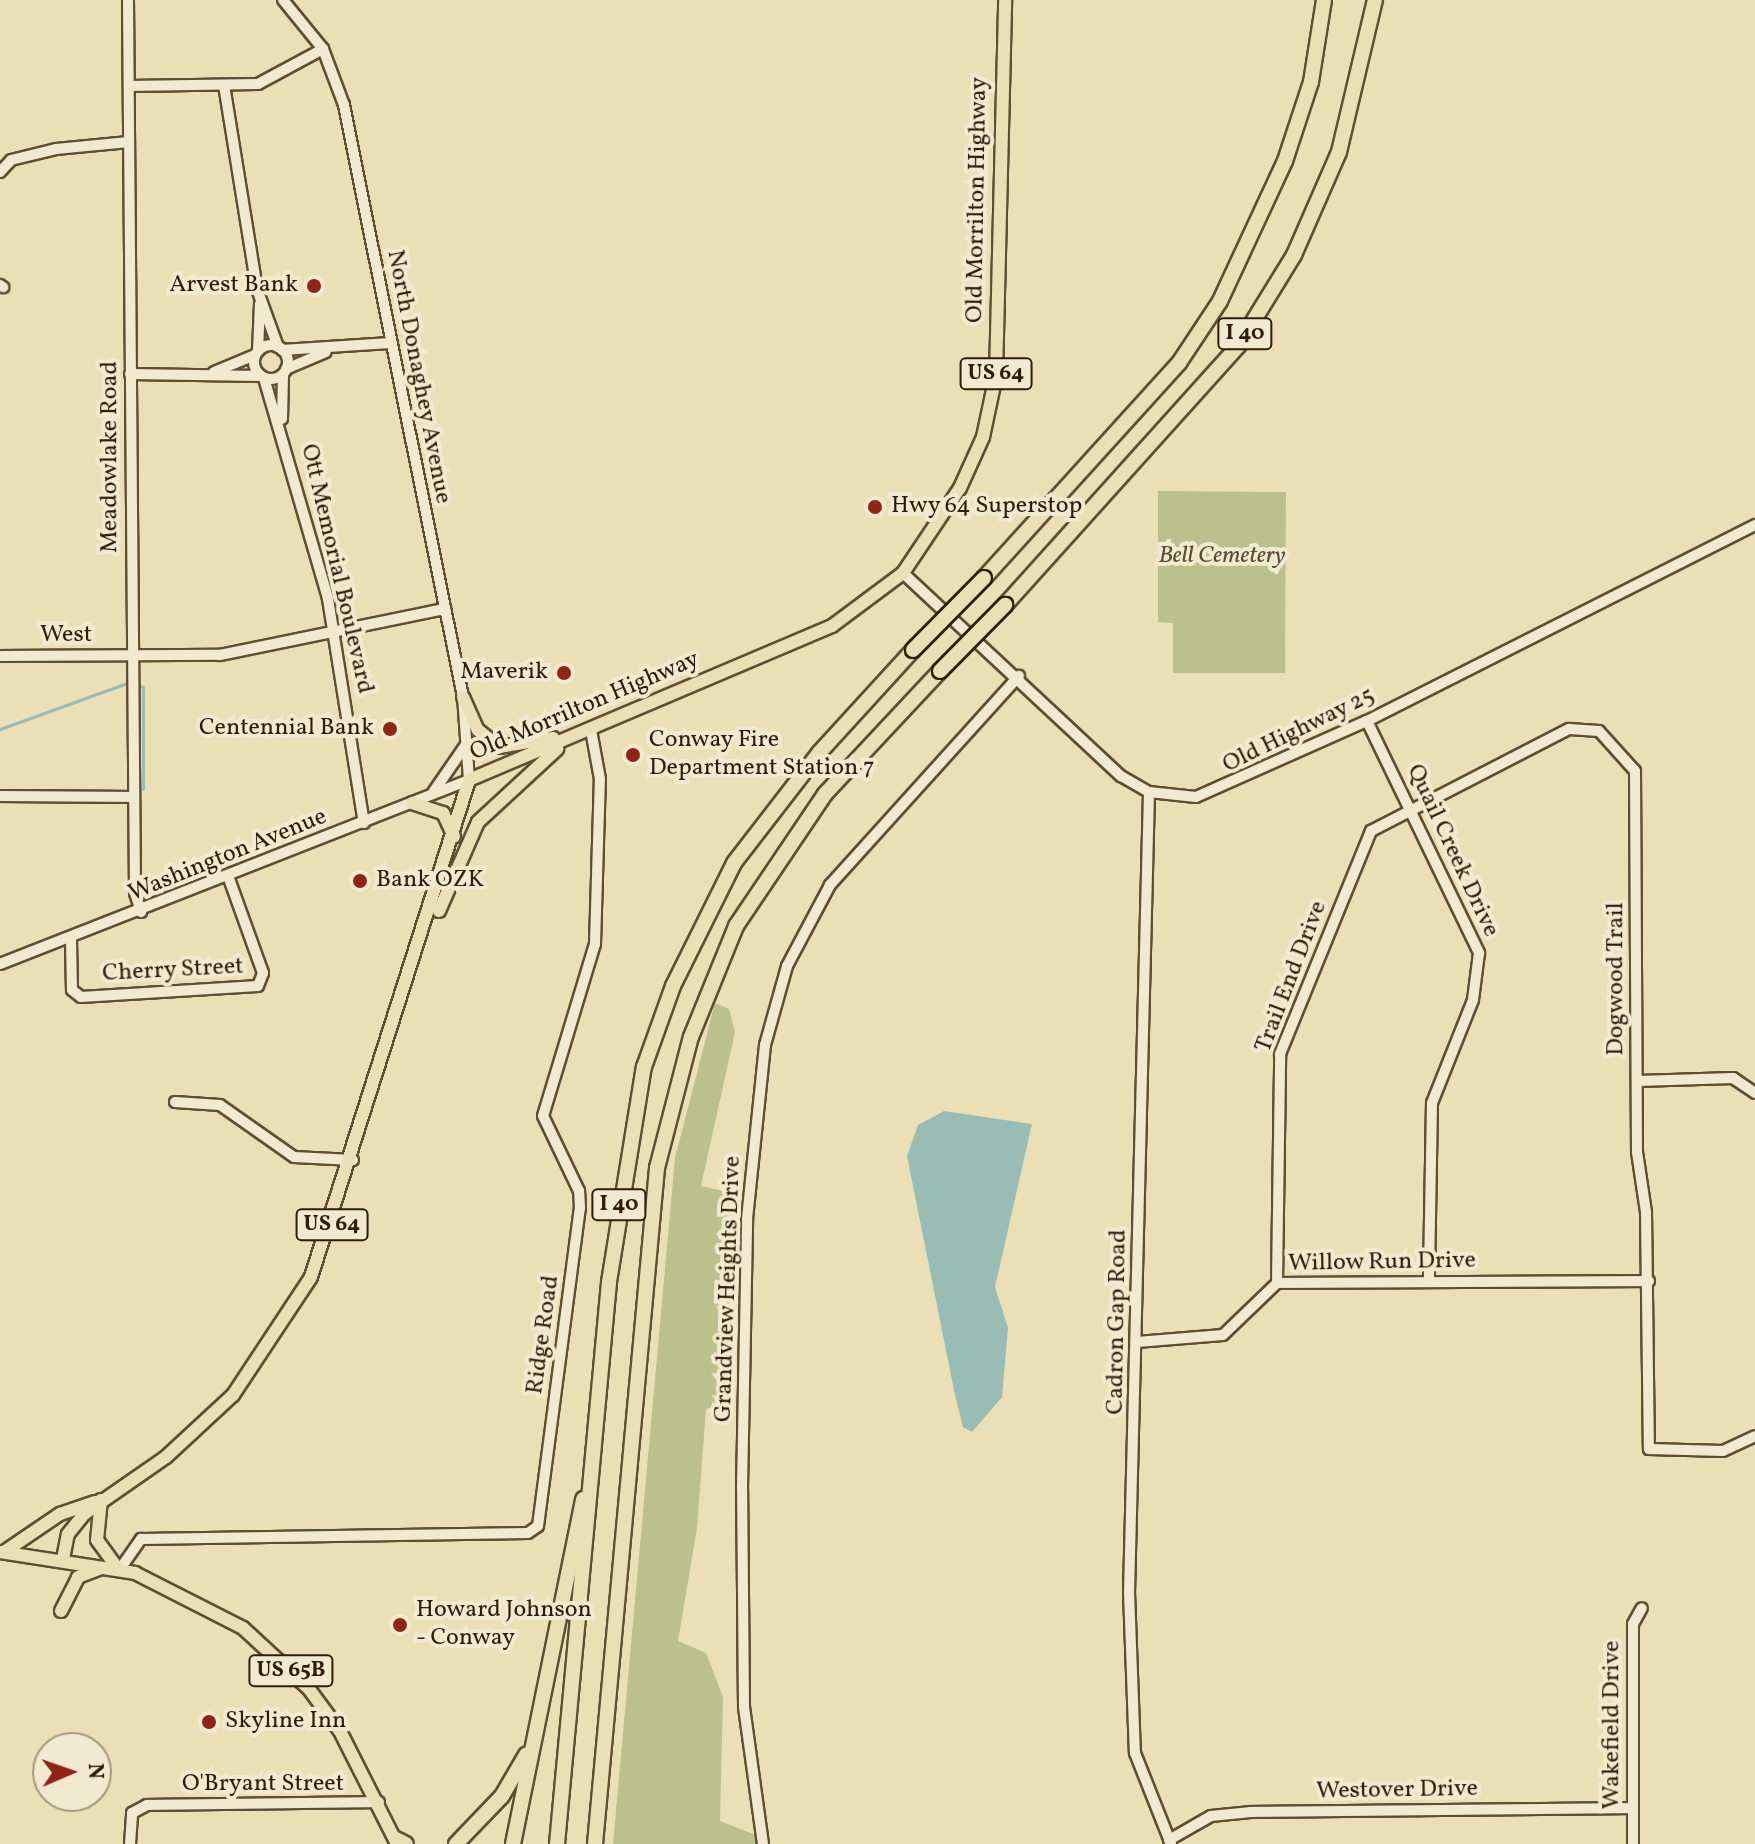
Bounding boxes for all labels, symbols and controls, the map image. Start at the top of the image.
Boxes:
street label: Old Morrilton Highway [961,77,995,323]
street label: North Donaghey Avenue [379,247,457,507]
place label: Arvest Bank [169,272,298,300]
marker: Arvest Bank [305,277,323,295]
road number: I 40 [1217,316,1273,352]
road number: US 64 [958,356,1034,392]
street label: Meadowlake Road [97,361,125,553]
street label: Ott Memorial Boulevard [293,441,379,697]
place label: Hwy 64 Superstop [891,493,1083,521]
marker: Hwy 64 Superstop [866,498,884,516]
park label: Bell Cemetery [1158,543,1286,571]
street label: West [40,622,92,650]
street label: Old Morrilton Highway [466,646,704,768]
place label: Maverik [460,659,548,687]
marker: Maverik [555,664,573,682]
street label: Old Highway 25 [1218,682,1380,780]
place label: Centennial Bank [199,715,374,743]
marker: Centennial Bank [381,720,399,738]
place label: Conway Fire Department Station 7 [649,727,875,783]
marker: Conway Fire Department Station 7 [624,746,642,764]
street label: Quail Creek Drive [1399,760,1505,942]
street label: Washington Avenue [125,803,331,909]
place label: Bank OZK [376,867,484,895]
marker: Bank OZK [351,872,369,890]
street label: Trail End Drive [1250,897,1334,1057]
street label: Dogwood Trail [1603,902,1631,1056]
street label: Cherry Street [101,953,245,989]
street label: Grandview Heights Drive [710,1155,748,1423]
road number: I 40 [591,1187,647,1223]
road number: US 64 [294,1207,370,1243]
street label: Cadron Gap Road [1102,1229,1134,1415]
street label: Willow Run Drive [1288,1247,1476,1279]
street label: Ridge Road [521,1274,567,1396]
place label: Howard Johnson - Conway [416,1597,592,1653]
marker: Howard Johnson - Conway [391,1616,409,1634]
street label: Wakefield Drive [1599,1641,1627,1809]
road number: US 65B [247,1653,335,1689]
place label: Skyline Inn [225,1708,346,1736]
marker: Skyline Inn [200,1713,218,1731]
north arrow [32,1732,112,1812]
text: N [79,1763,110,1780]
street label: O'Bryant Street [182,1771,344,1799]
street label: Westover Drive [1316,1775,1478,1807]

